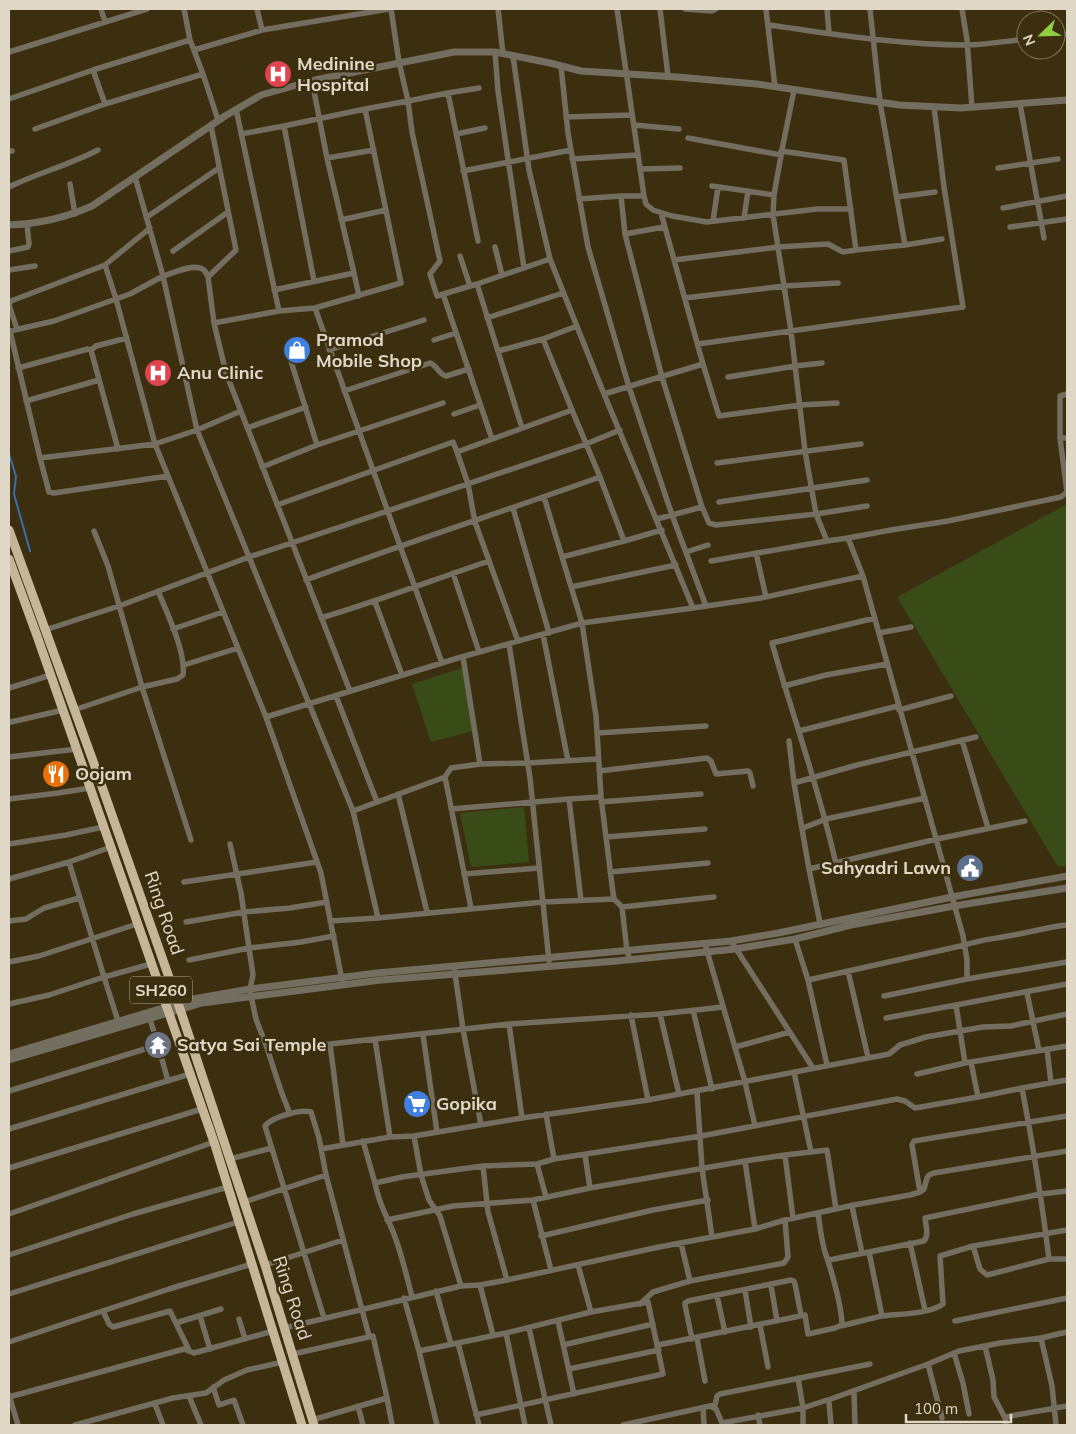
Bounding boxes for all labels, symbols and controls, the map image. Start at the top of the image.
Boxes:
north arrow [1016,10,1066,60]
text: N [1019,32,1039,48]
place label: Medinine Hospital [297,52,375,96]
hospital icon: Medinine Hospital [263,59,293,89]
place label: Pramod Mobile Shop [316,328,422,372]
shop icon: Pramod Mobile Shop [282,335,312,365]
hospital icon: Anu Clinic [143,358,173,388]
place label: Anu Clinic [177,361,263,384]
restaurant icon: Oojam [41,759,71,789]
place label: Oojam [75,762,132,785]
public building icon: Sahyadri Lawn [955,853,985,883]
place label: Sahyadri Lawn [821,856,951,879]
street label: Ring Road [139,868,190,958]
road number: SH260 [130,976,192,1004]
temple icon: Satya Sai Temple [143,1030,173,1060]
place label: Satya Sai Temple [177,1033,326,1056]
supermarket icon: Gopika [402,1089,432,1119]
place label: Gopika [436,1092,497,1115]
street label: Ring Road [268,1253,317,1343]
scale bar [906,1392,1011,1424]
text: 100 m [914,1399,958,1418]

